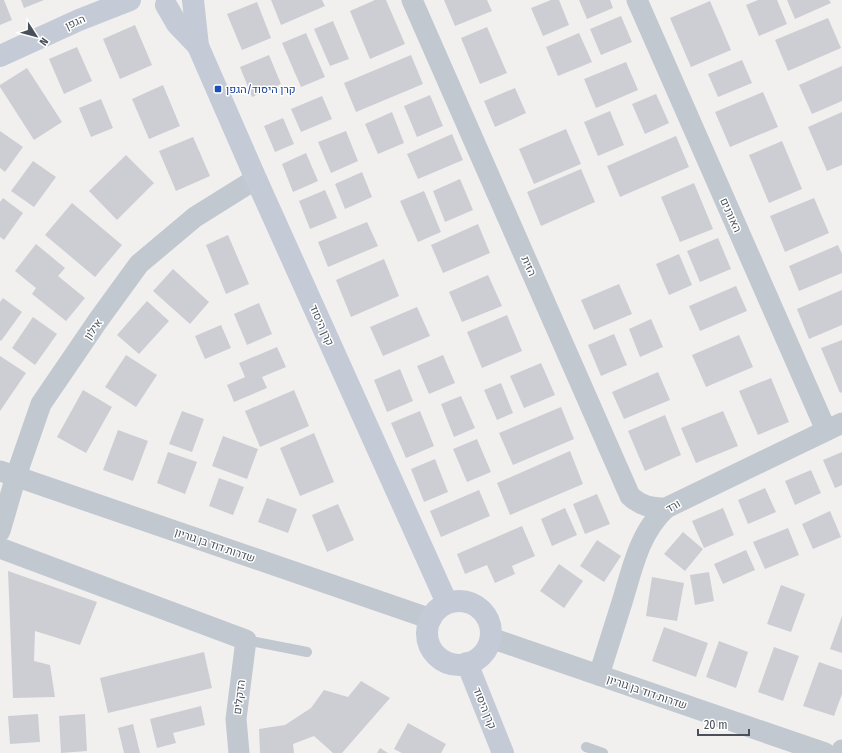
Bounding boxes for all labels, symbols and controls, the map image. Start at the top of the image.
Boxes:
street label: הגפן [63,12,87,33]
north arrow [16,16,56,56]
text: N [36,35,51,48]
place label: קרן היסוד/הגפן [226,83,296,96]
marker: קרן היסוד/הגפן [213,84,223,94]
street label: האורנים [717,196,744,235]
street label: הזית [518,254,539,278]
street label: קרן היסוד [307,303,336,348]
street label: אילון [82,316,105,342]
street label: ורד [664,497,683,516]
street label: שדרות דוד בן גוריון [173,526,257,565]
street label: שדרות דוד בן גוריון [605,673,689,712]
street label: הדקלים [231,679,248,715]
street label: קרן היסוד [470,685,499,731]
scale bar [698,711,749,737]
text: 20 m [704,718,728,732]

